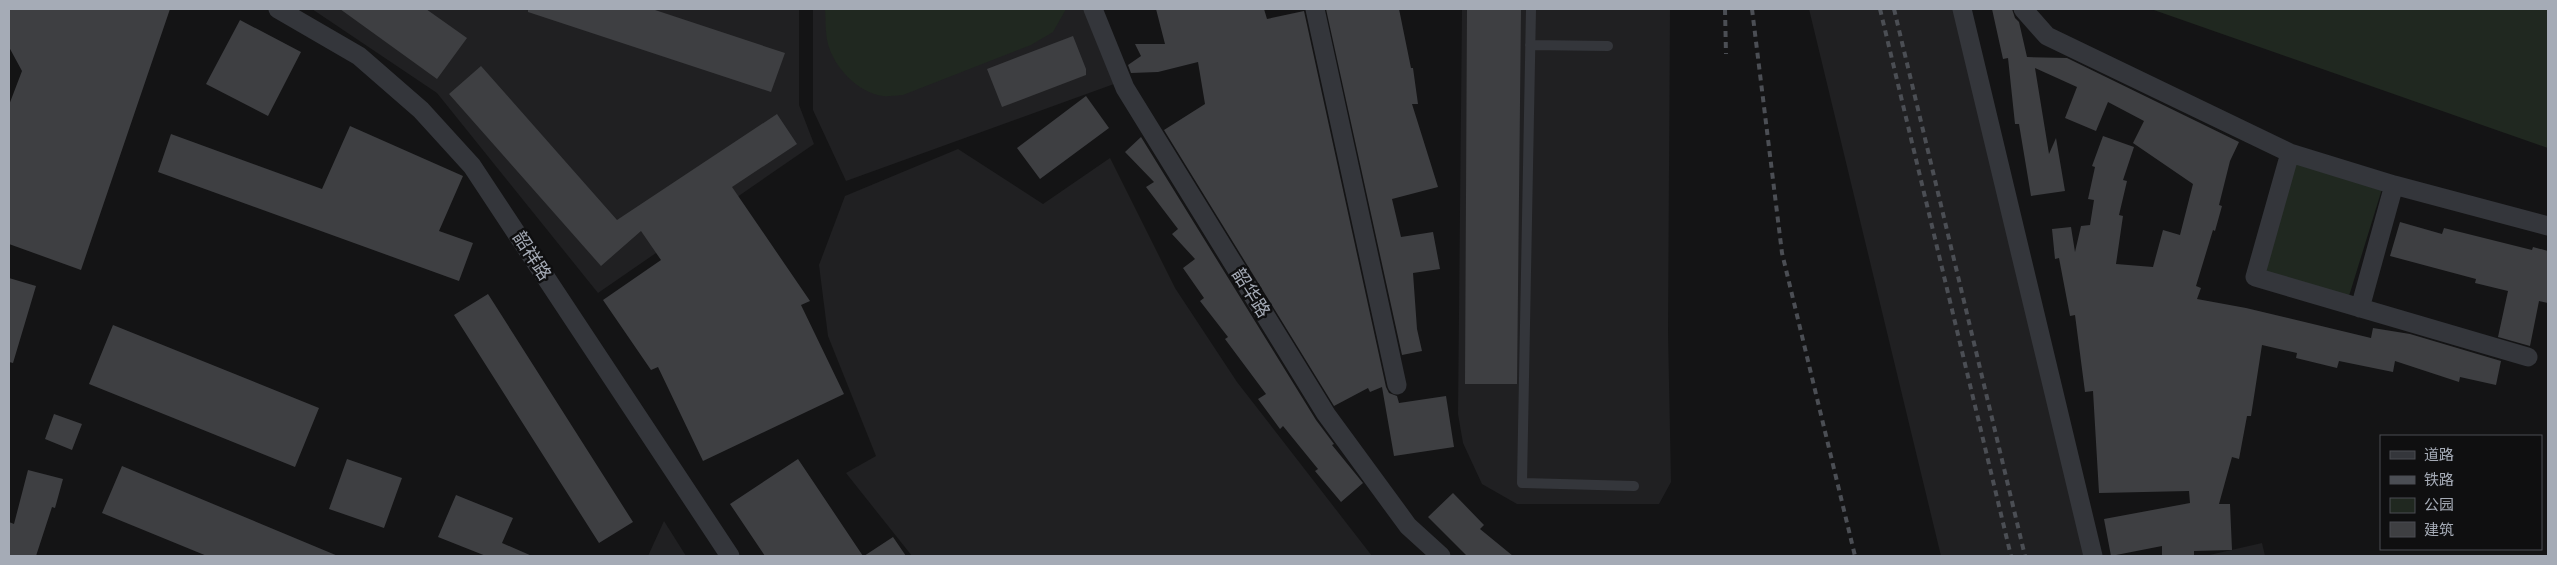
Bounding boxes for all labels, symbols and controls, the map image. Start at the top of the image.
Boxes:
street label: 韶祥路 [509,228,555,284]
street label: 韶华路 [1228,265,1274,321]
legend [2380,435,2542,550]
text: 道路 [2424,446,2454,463]
text: 铁路 [2424,471,2454,488]
text: 公园 [2424,496,2454,513]
text: 建筑 [2424,521,2454,538]

